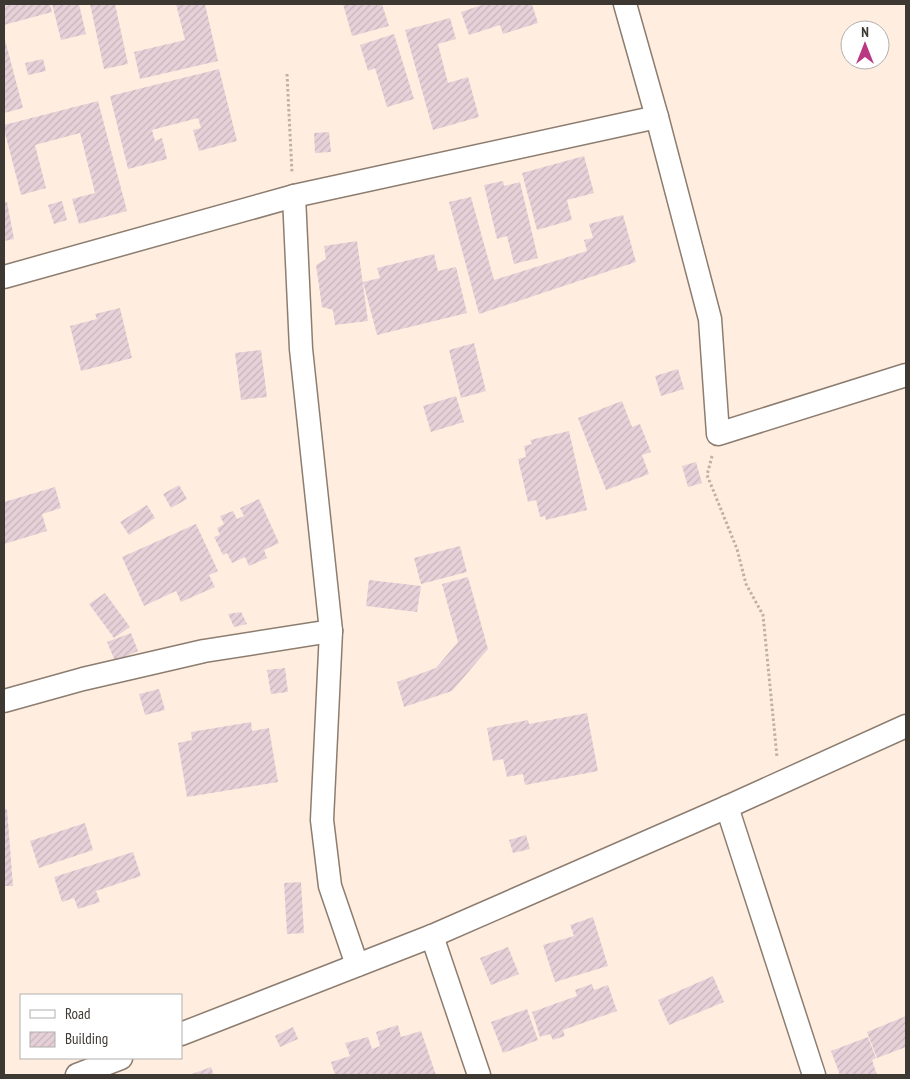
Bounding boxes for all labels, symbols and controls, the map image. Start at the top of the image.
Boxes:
north arrow [840,20,890,70]
text: N [861,23,869,41]
legend [20,994,182,1059]
text: Road [65,1004,91,1023]
text: Building [65,1029,108,1048]

